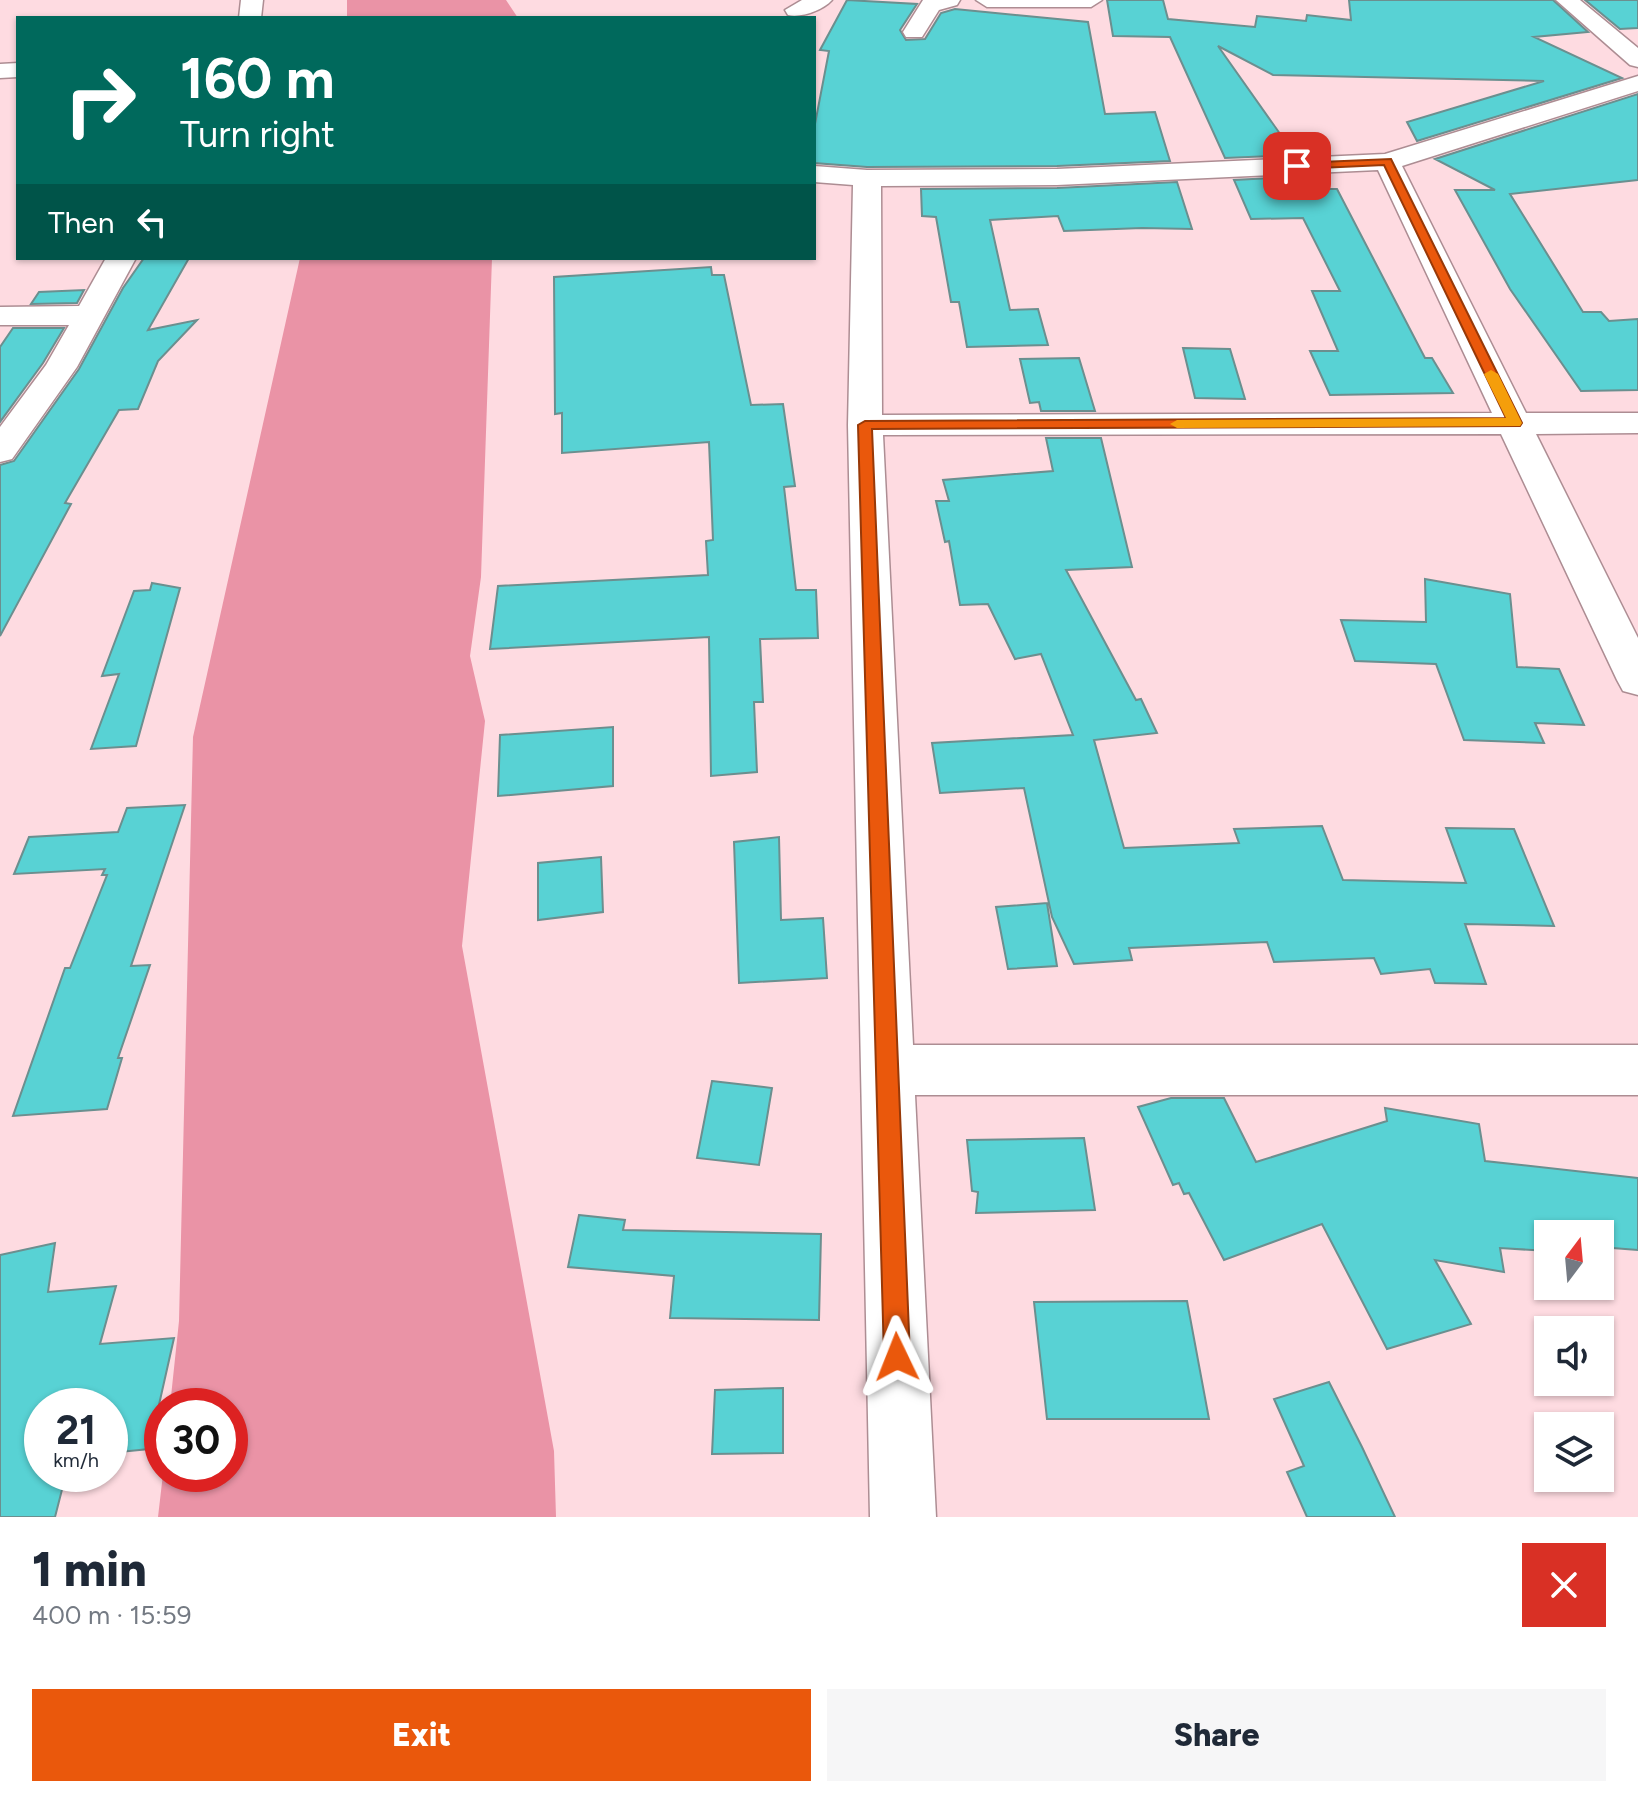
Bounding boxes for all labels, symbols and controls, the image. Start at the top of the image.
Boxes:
text: 160 m [180,45,335,112]
icon: right [48,48,152,152]
text: Turn right [180,113,335,156]
pin [1263,132,1331,200]
icon: arrive [1275,144,1319,188]
icon: left [130,200,174,244]
text: Then [48,204,114,241]
north arrow [1534,1220,1614,1300]
map controls [1534,1220,1614,1492]
position arrow [855,1315,939,1399]
button: sound [1534,1316,1614,1396]
speed limit sign: 30 [144,1388,248,1492]
text: 21 [56,1406,96,1454]
button: layers [1534,1412,1614,1492]
text: km/h [53,1448,99,1472]
text: 1 min [32,1540,147,1598]
button: close [1522,1543,1606,1627]
text: 400 m · 15:59 [32,1599,191,1631]
button: Exit [32,1689,811,1781]
button: Share [827,1689,1606,1781]

